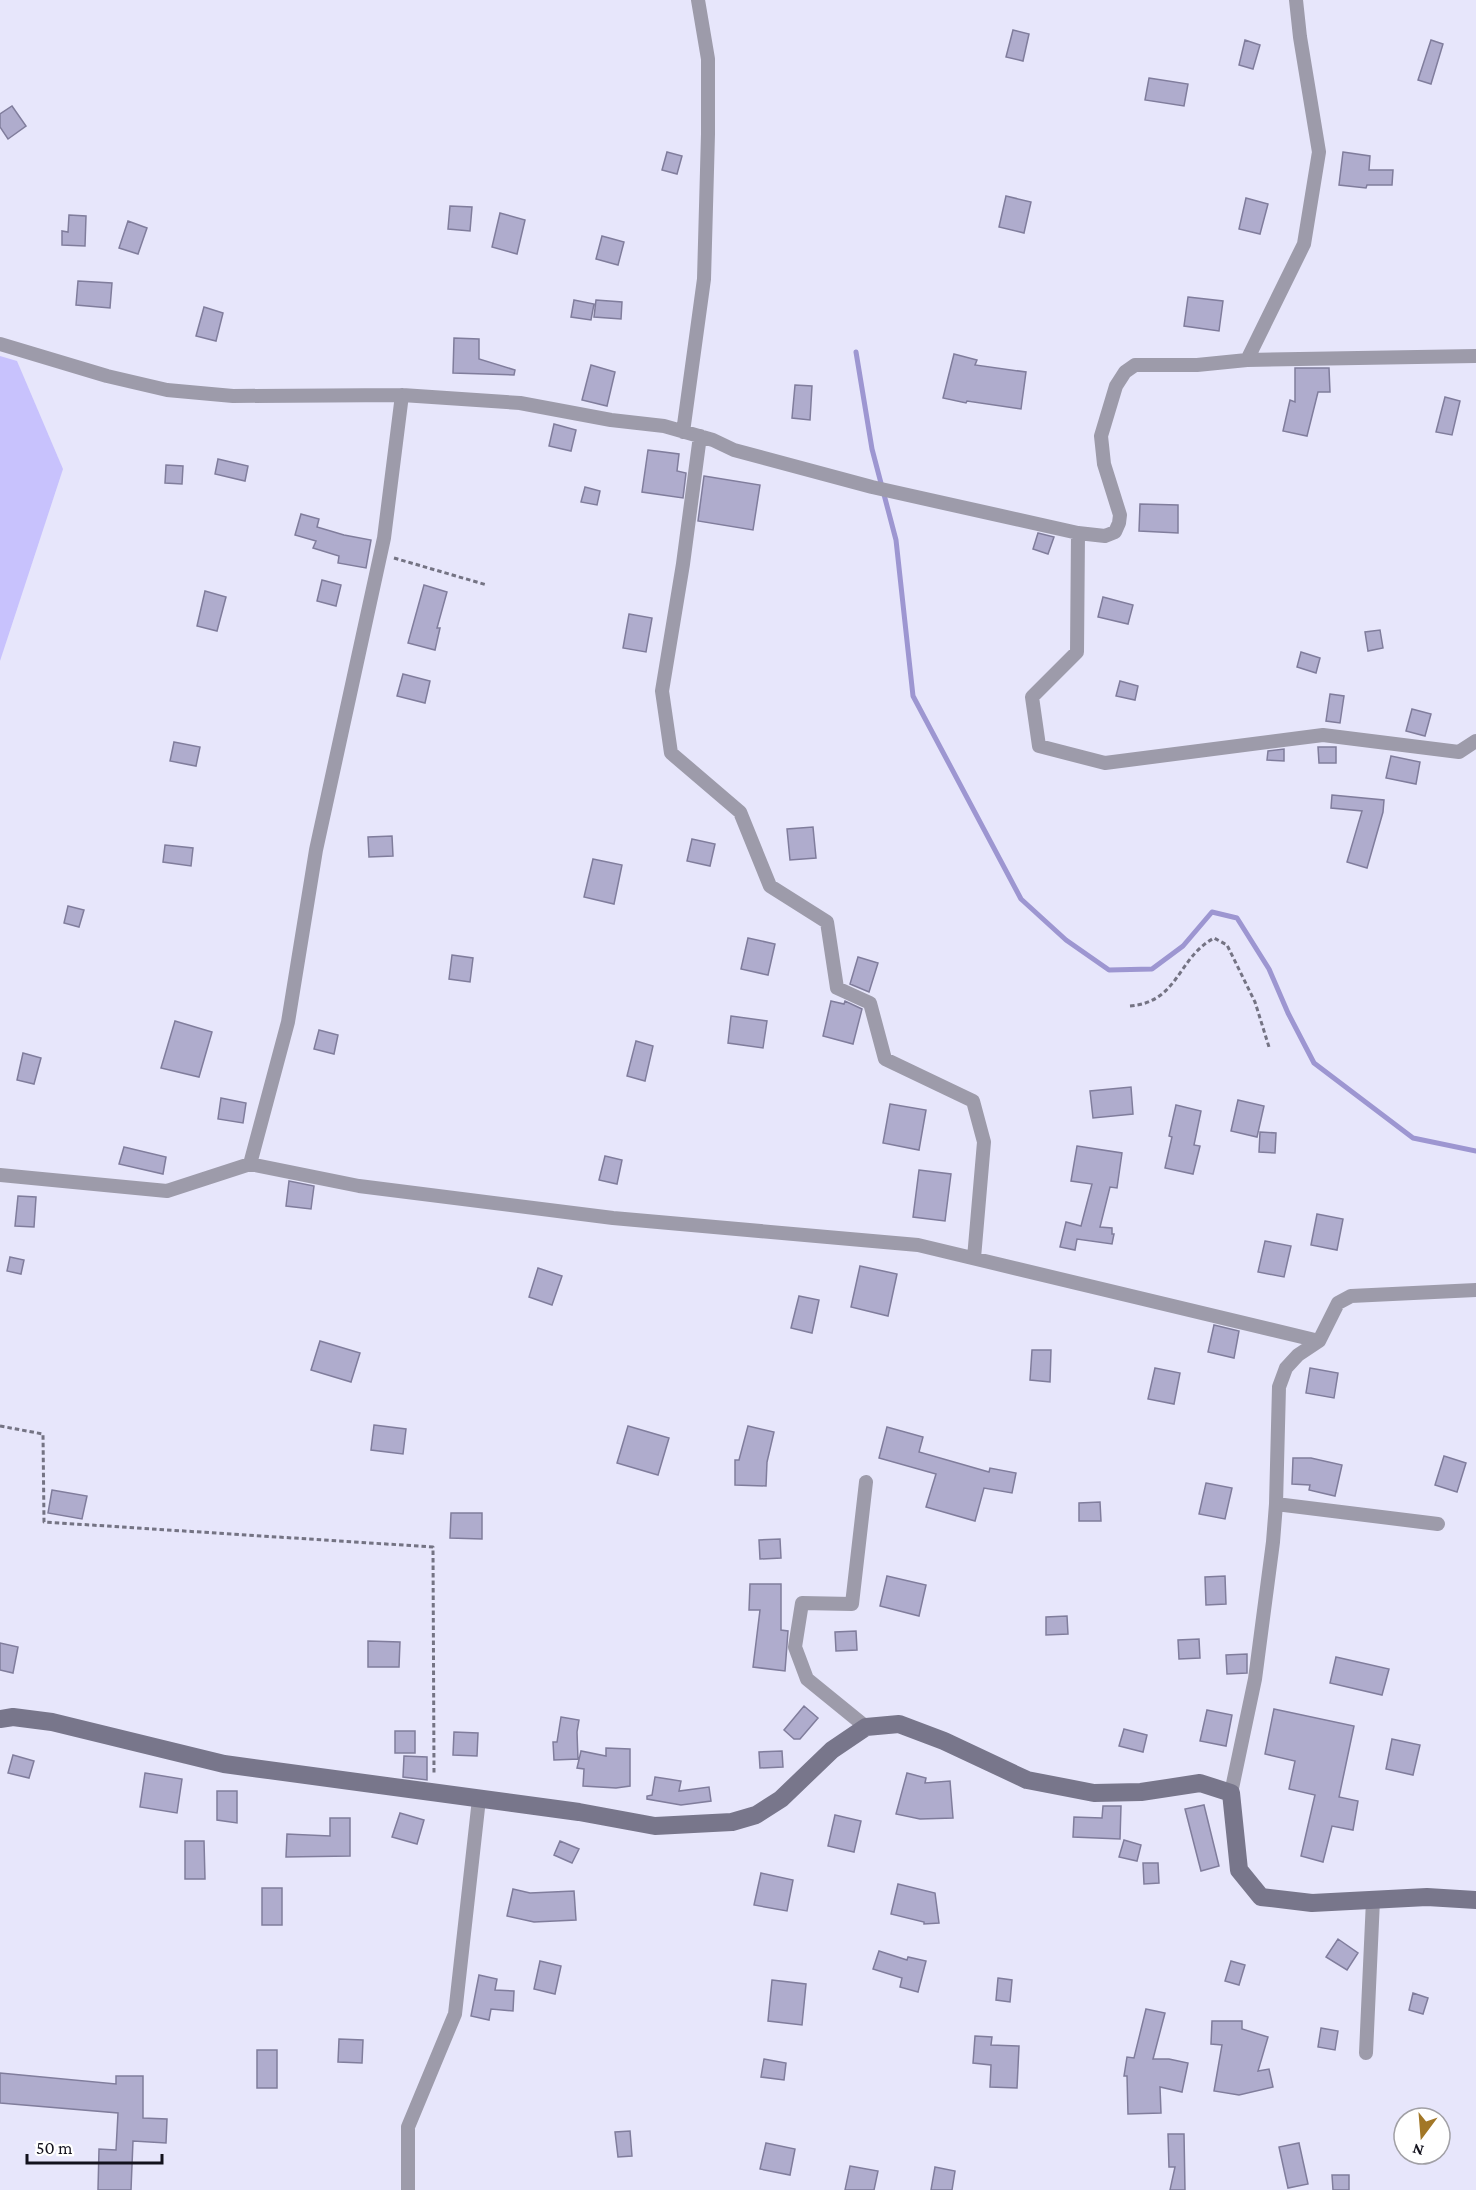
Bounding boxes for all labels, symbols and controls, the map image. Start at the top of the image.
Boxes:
north arrow [1392,2106,1452,2166]
scale bar [27,2127,162,2165]
text: 50 m [36,2138,73,2158]
text: N [1410,2140,1426,2160]

